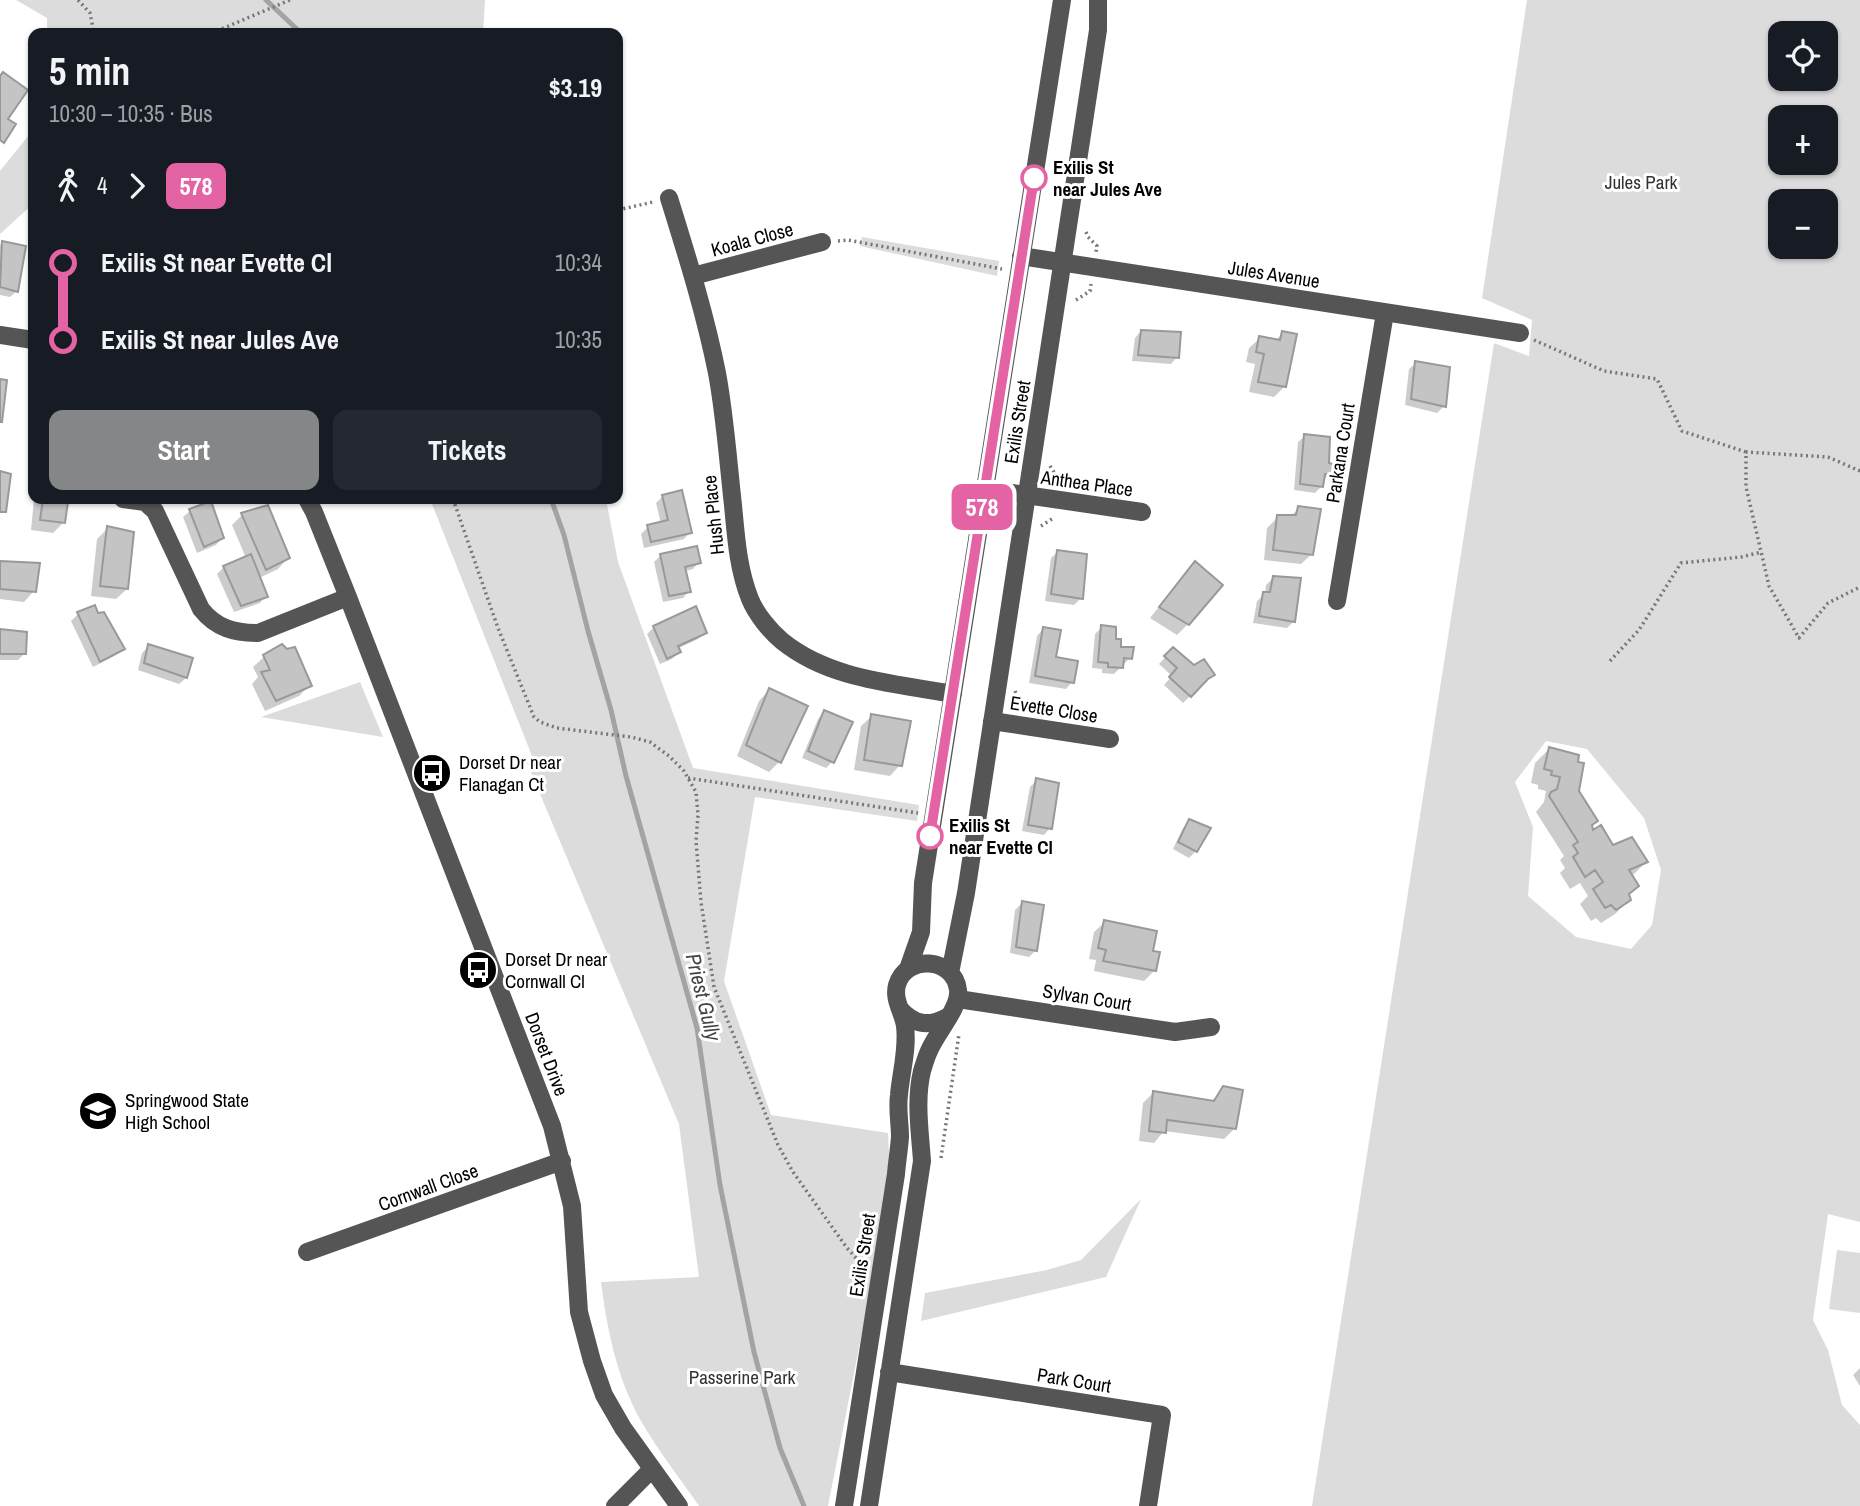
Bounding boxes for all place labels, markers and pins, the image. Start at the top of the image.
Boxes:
place label: Exilis St near Jules Ave [1053,154,1162,202]
marker: Exilis St near Jules Ave [1021,165,1047,191]
place label: Dorset Dr near Flanagan Ct [459,749,562,797]
bus stop icon: Dorset Dr near Flanagan Ct [411,752,453,794]
place label: Exilis St near Evette Cl [949,812,1053,860]
marker: Exilis St near Evette Cl [917,823,943,849]
place label: Dorset Dr near Cornwall Cl [505,946,608,994]
bus stop icon: Dorset Dr near Cornwall Cl [457,949,499,991]
place label: Springwood State High School [125,1087,249,1135]
school or university icon: Springwood State High School [77,1090,119,1132]

